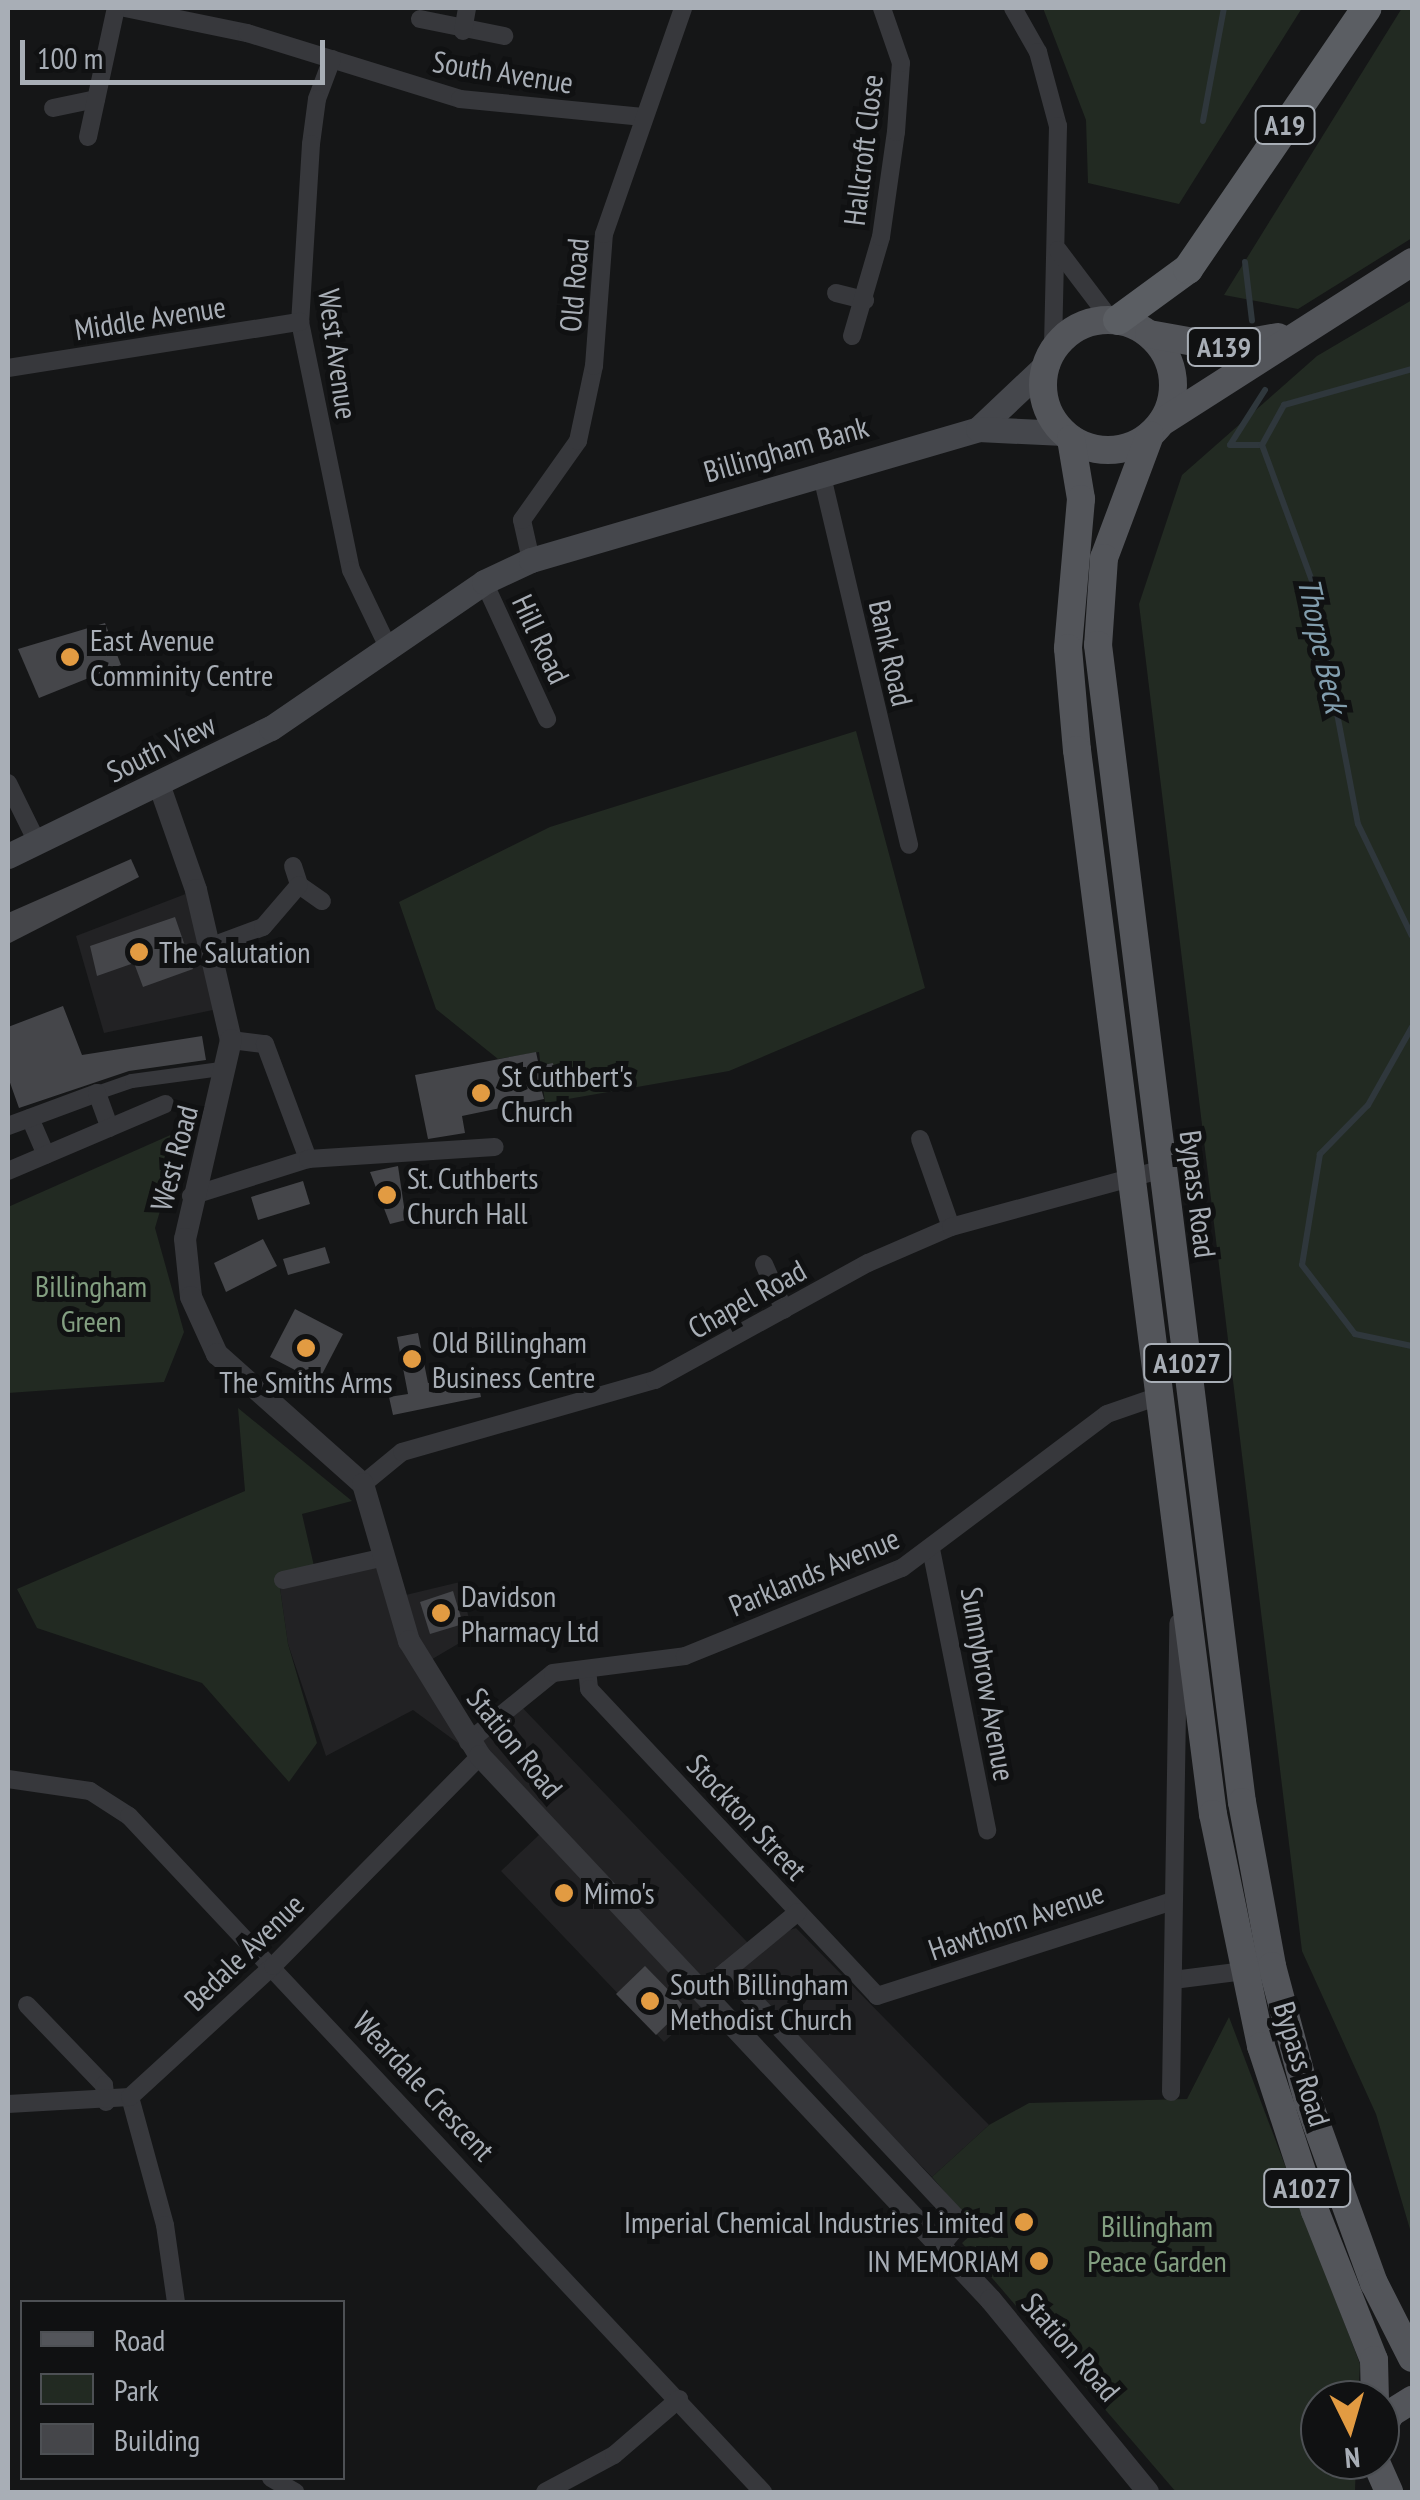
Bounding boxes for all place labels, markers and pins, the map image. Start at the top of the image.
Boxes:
place label: East Avenue Comminity Centre [90,622,274,692]
marker: East Avenue Comminity Centre [59,646,81,668]
place label: The Salutation [159,934,310,970]
marker: The Salutation [128,941,150,963]
place label: St Cuthbert's Church [501,1058,633,1128]
marker: St Cuthbert's Church [470,1082,492,1104]
place label: St. Cuthberts Church Hall [407,1160,540,1230]
marker: St. Cuthberts Church Hall [376,1184,398,1206]
place label: Old Billingham Business Centre [432,1324,595,1394]
marker: The Smiths Arms [295,1337,317,1359]
marker: Old Billingham Business Centre [401,1348,423,1370]
place label: The Smiths Arms [219,1364,393,1400]
place label: Davidson Pharmacy Ltd [461,1578,600,1648]
marker: Davidson Pharmacy Ltd [430,1602,452,1624]
place label: Mimo's [584,1875,655,1911]
marker: Mimo's [553,1882,575,1904]
place label: South Billingham Methodist Church [670,1966,852,2036]
marker: South Billingham Methodist Church [639,1990,661,2012]
place label: Imperial Chemical Industries Limited [624,2204,1004,2240]
marker: Imperial Chemical Industries Limited [1013,2211,1035,2233]
place label: IN MEMORIAM [867,2243,1019,2279]
marker: IN MEMORIAM [1028,2250,1050,2272]

